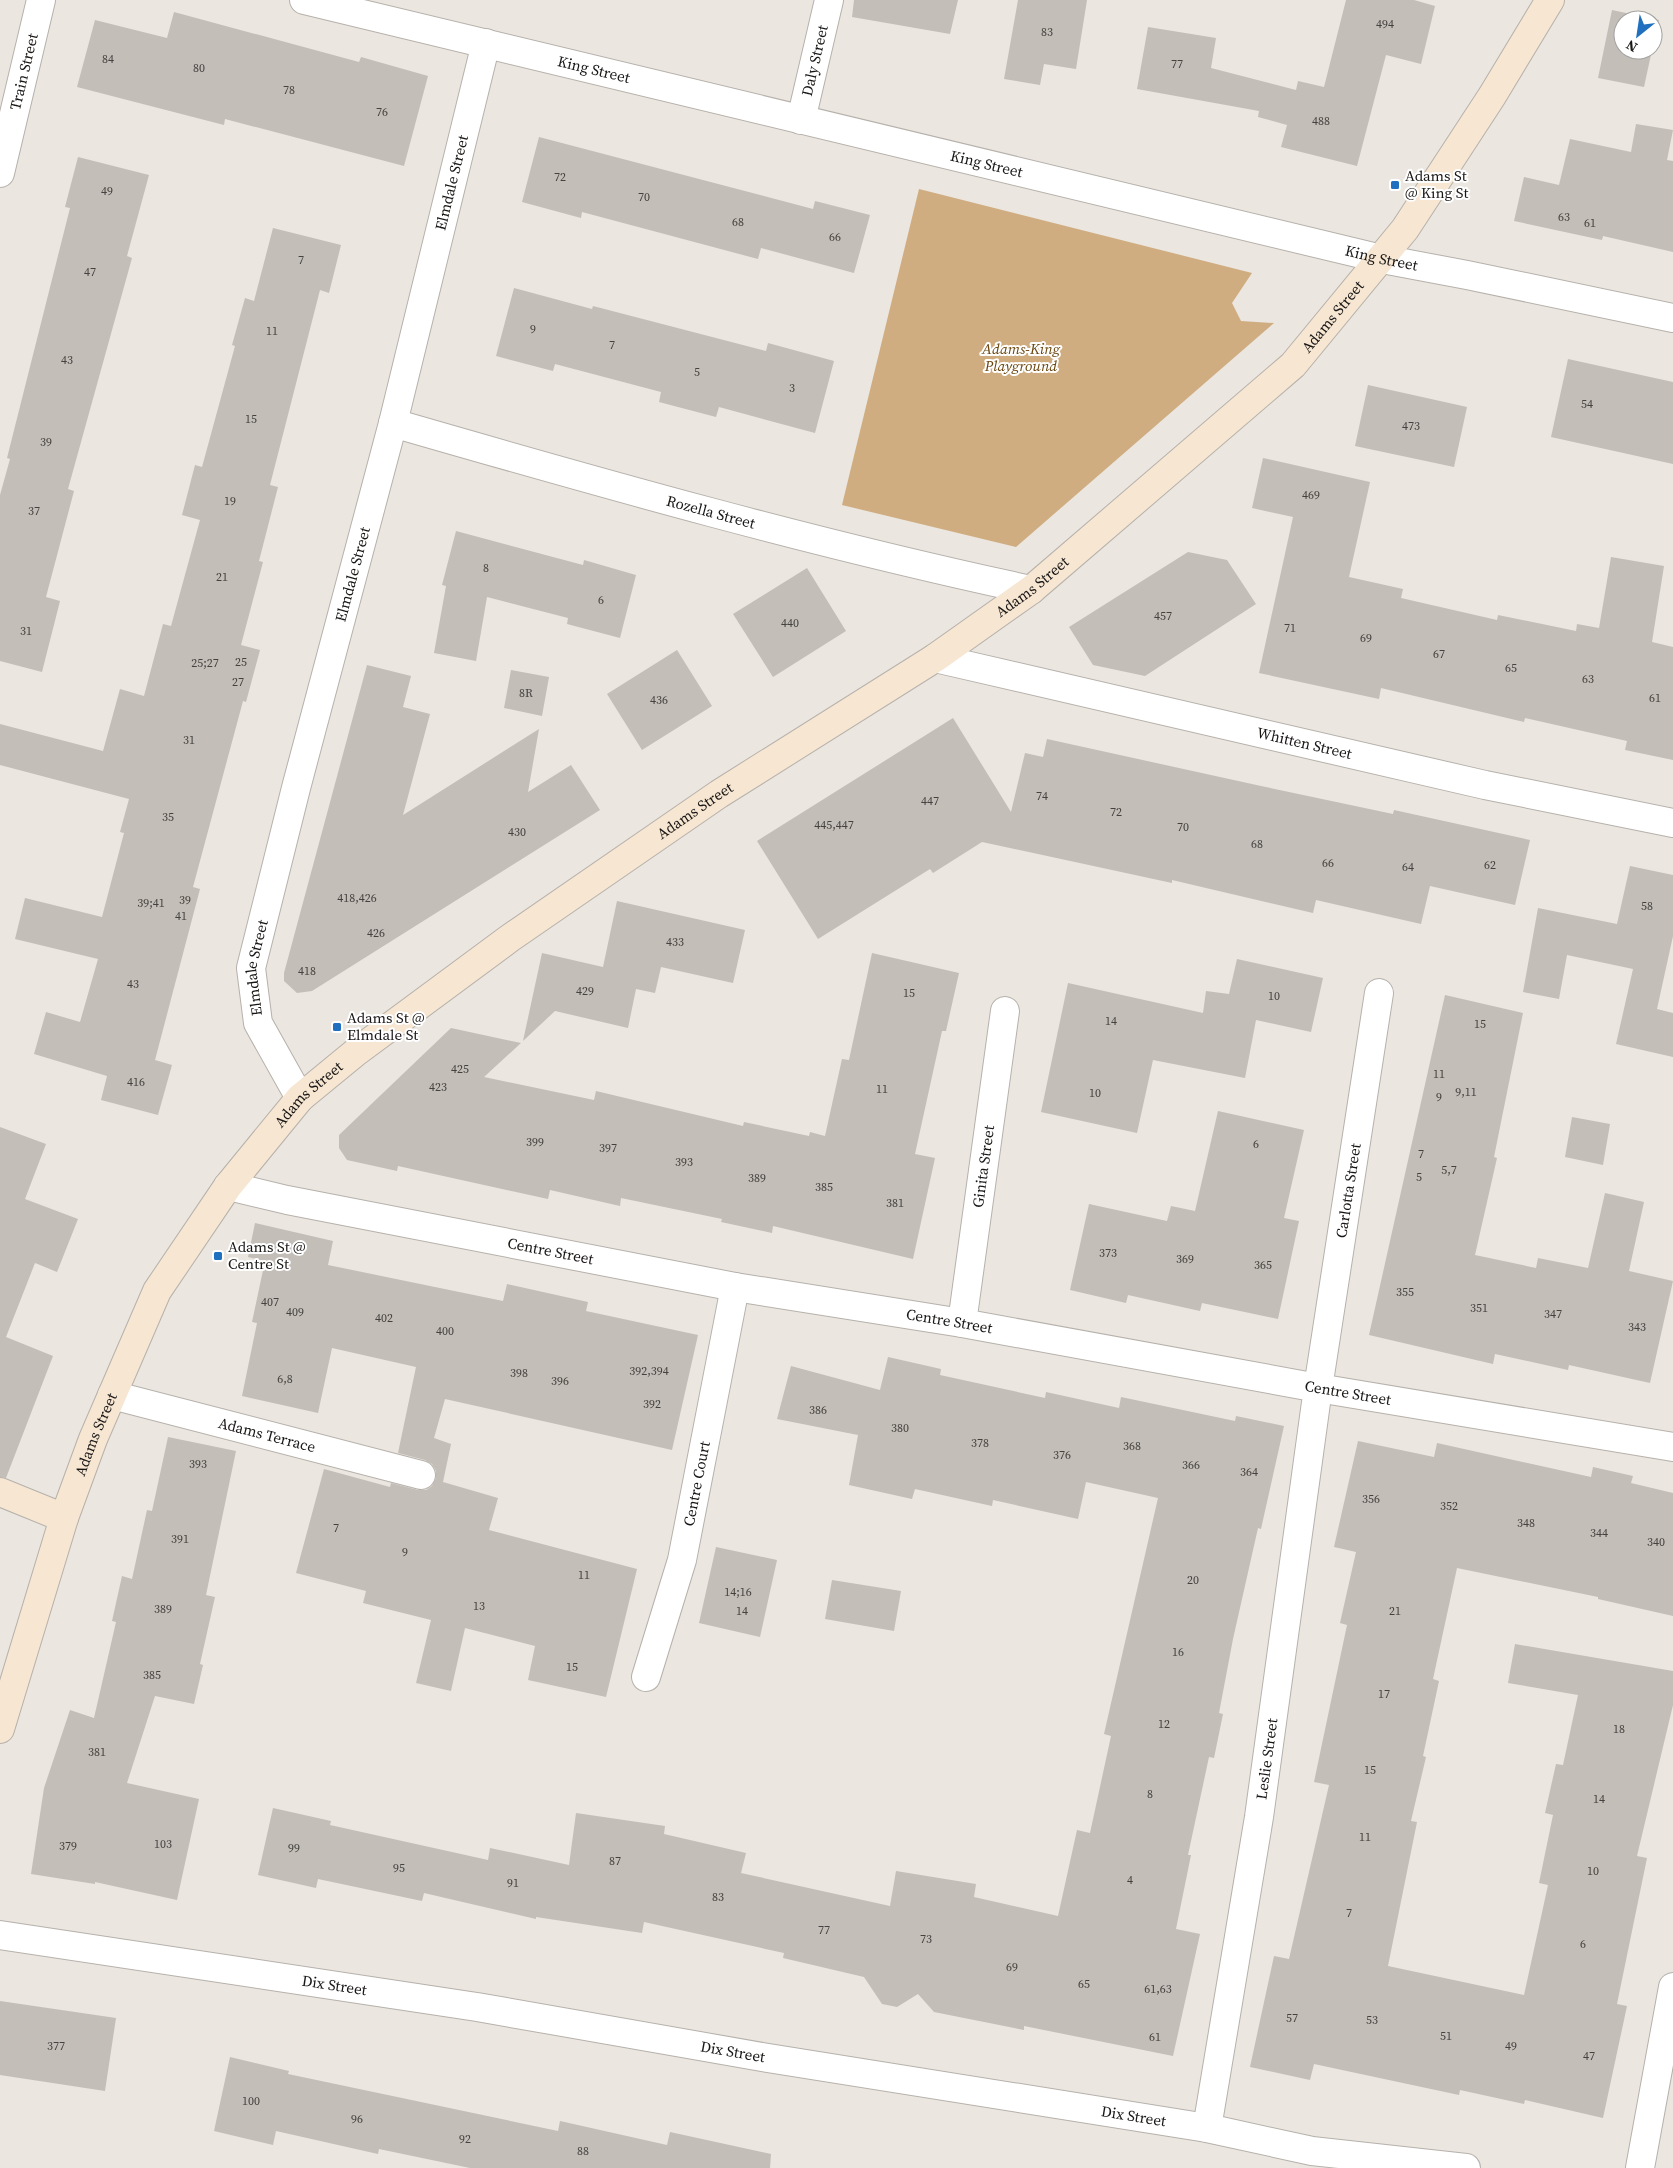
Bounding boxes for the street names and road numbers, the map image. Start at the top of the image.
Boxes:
street label: Daly Street [796,23,833,98]
street label: Train Street [4,31,43,112]
street label: King Street [556,50,632,88]
street label: Elmdale Street [430,133,473,232]
street label: King Street [948,145,1025,182]
street label: King Street [1343,240,1420,276]
street label: Adams Street [1296,276,1368,357]
street label: Rozella Street [664,490,758,534]
street label: Elmdale Street [330,524,375,624]
street label: Adams Street [991,551,1073,622]
street label: Whitten Street [1255,722,1354,764]
street label: Adams Street [652,777,737,844]
street label: Elmdale Street [240,917,273,1017]
street label: Adams Street [269,1056,347,1132]
street label: Ginita Street [967,1124,999,1209]
street label: Carlotta Street [1330,1142,1366,1239]
street label: Centre Street [506,1232,595,1269]
street label: Centre Street [905,1303,994,1338]
street label: Centre Street [1303,1375,1393,1410]
street label: Adams Street [69,1389,122,1479]
street label: Adams Terrace [216,1412,318,1457]
street label: Centre Court [678,1439,715,1528]
street label: Leslie Street [1251,1717,1282,1801]
street label: Dix Street [300,1970,368,2000]
street label: Dix Street [699,2035,767,2067]
street label: Dix Street [1100,2100,1168,2131]

